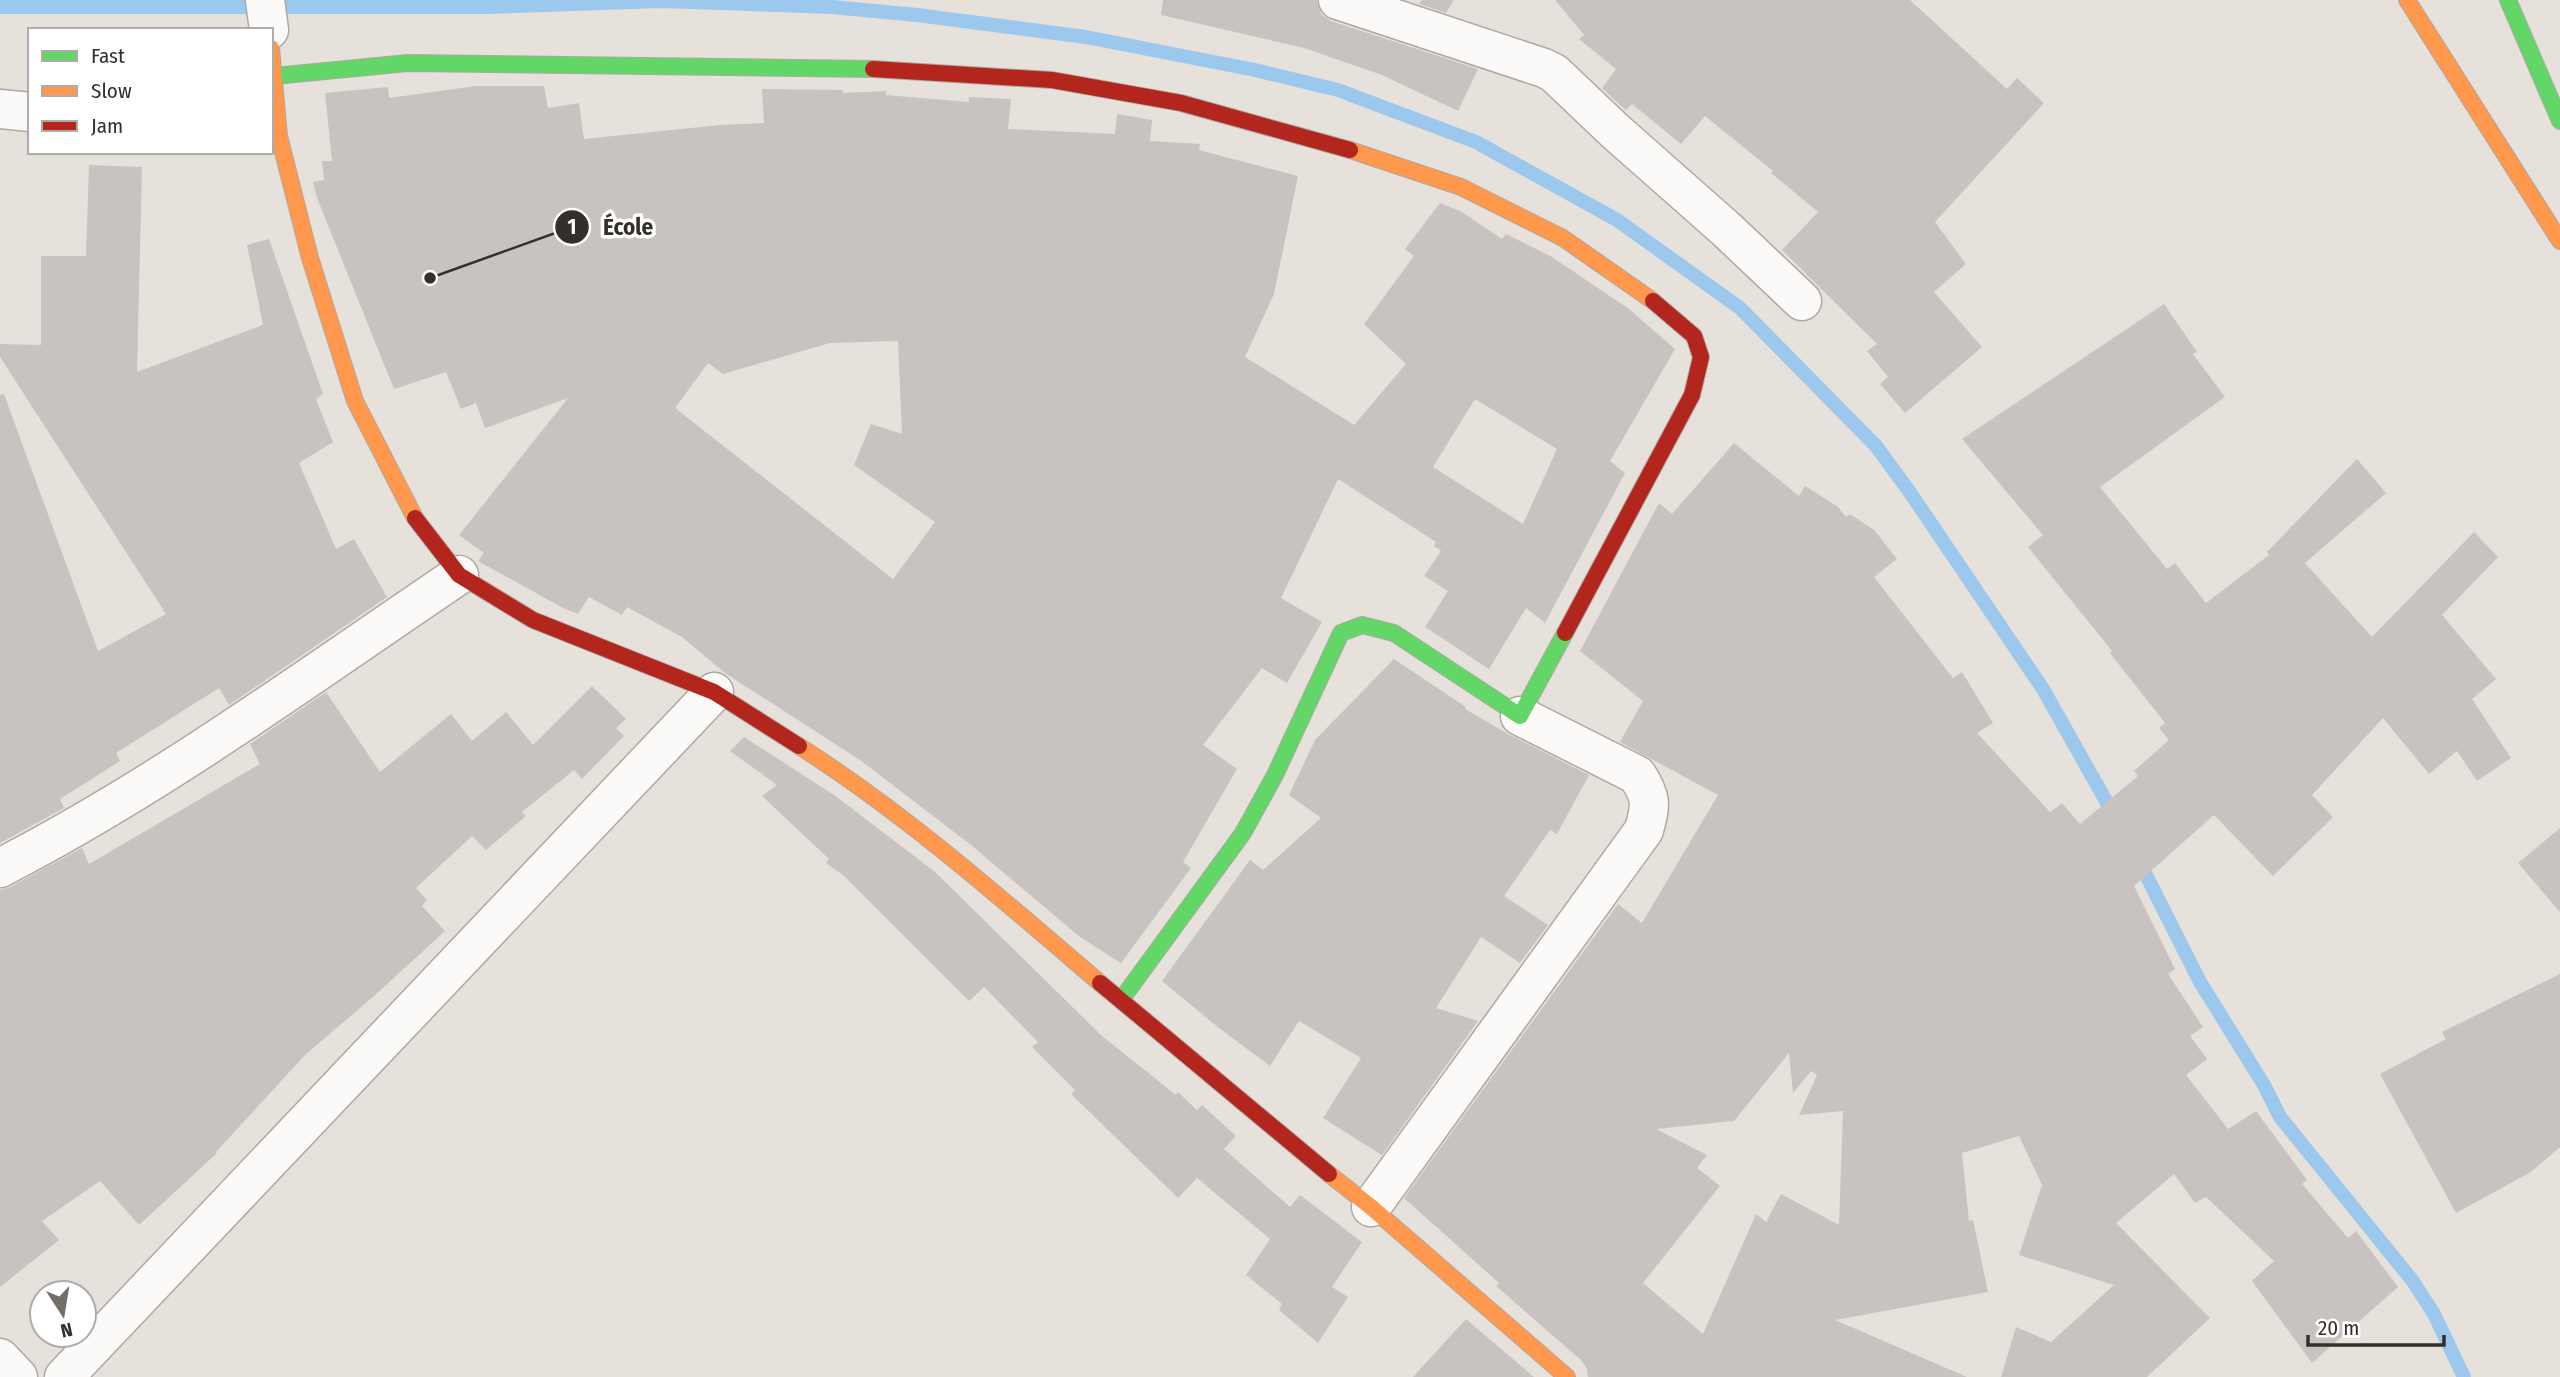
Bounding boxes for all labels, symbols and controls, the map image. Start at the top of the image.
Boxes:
legend [28,28,273,154]
text: Fast [91,43,125,69]
text: Slow [91,78,132,104]
text: Jam [91,113,123,139]
callout: École [554,205,667,249]
text: École [603,212,653,241]
text: 1 [568,214,576,240]
north arrow [28,1279,98,1349]
scale bar [2308,1304,2444,1348]
text: 20 m [2318,1315,2359,1341]
text: N [58,1318,74,1343]

